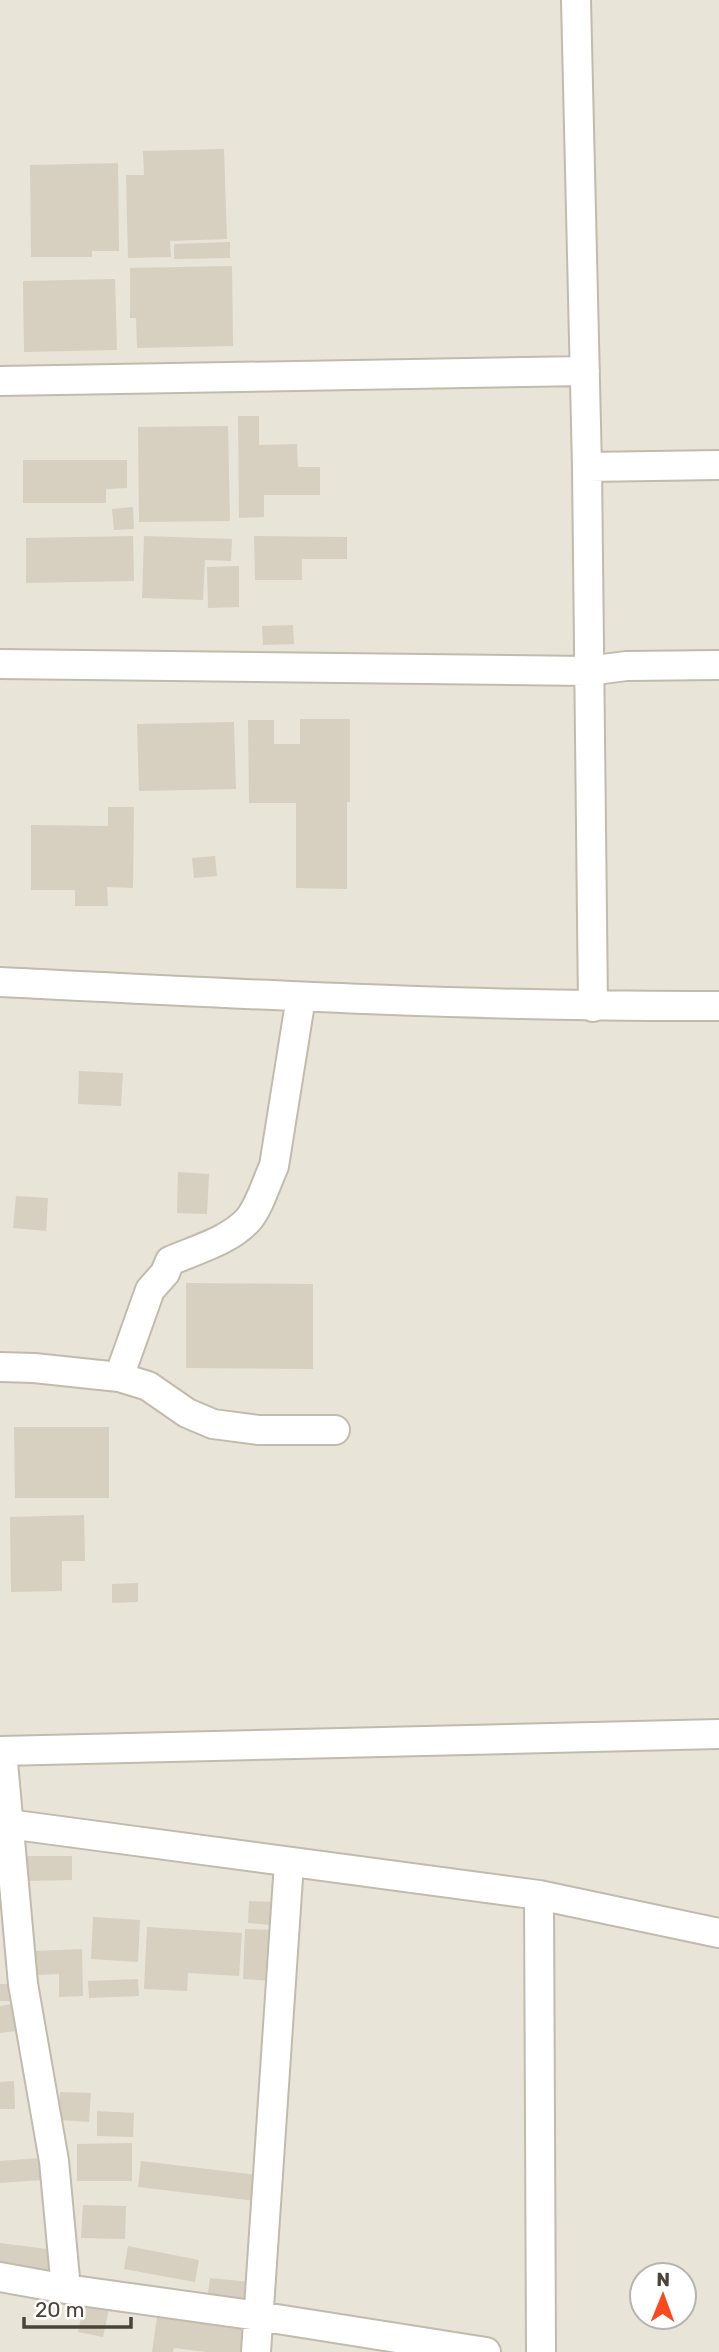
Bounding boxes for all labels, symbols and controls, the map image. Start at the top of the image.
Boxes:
north arrow [628,2261,698,2331]
text: N [656,2268,670,2291]
scale bar [24,2286,131,2330]
text: 20 m [35,2297,84,2322]

